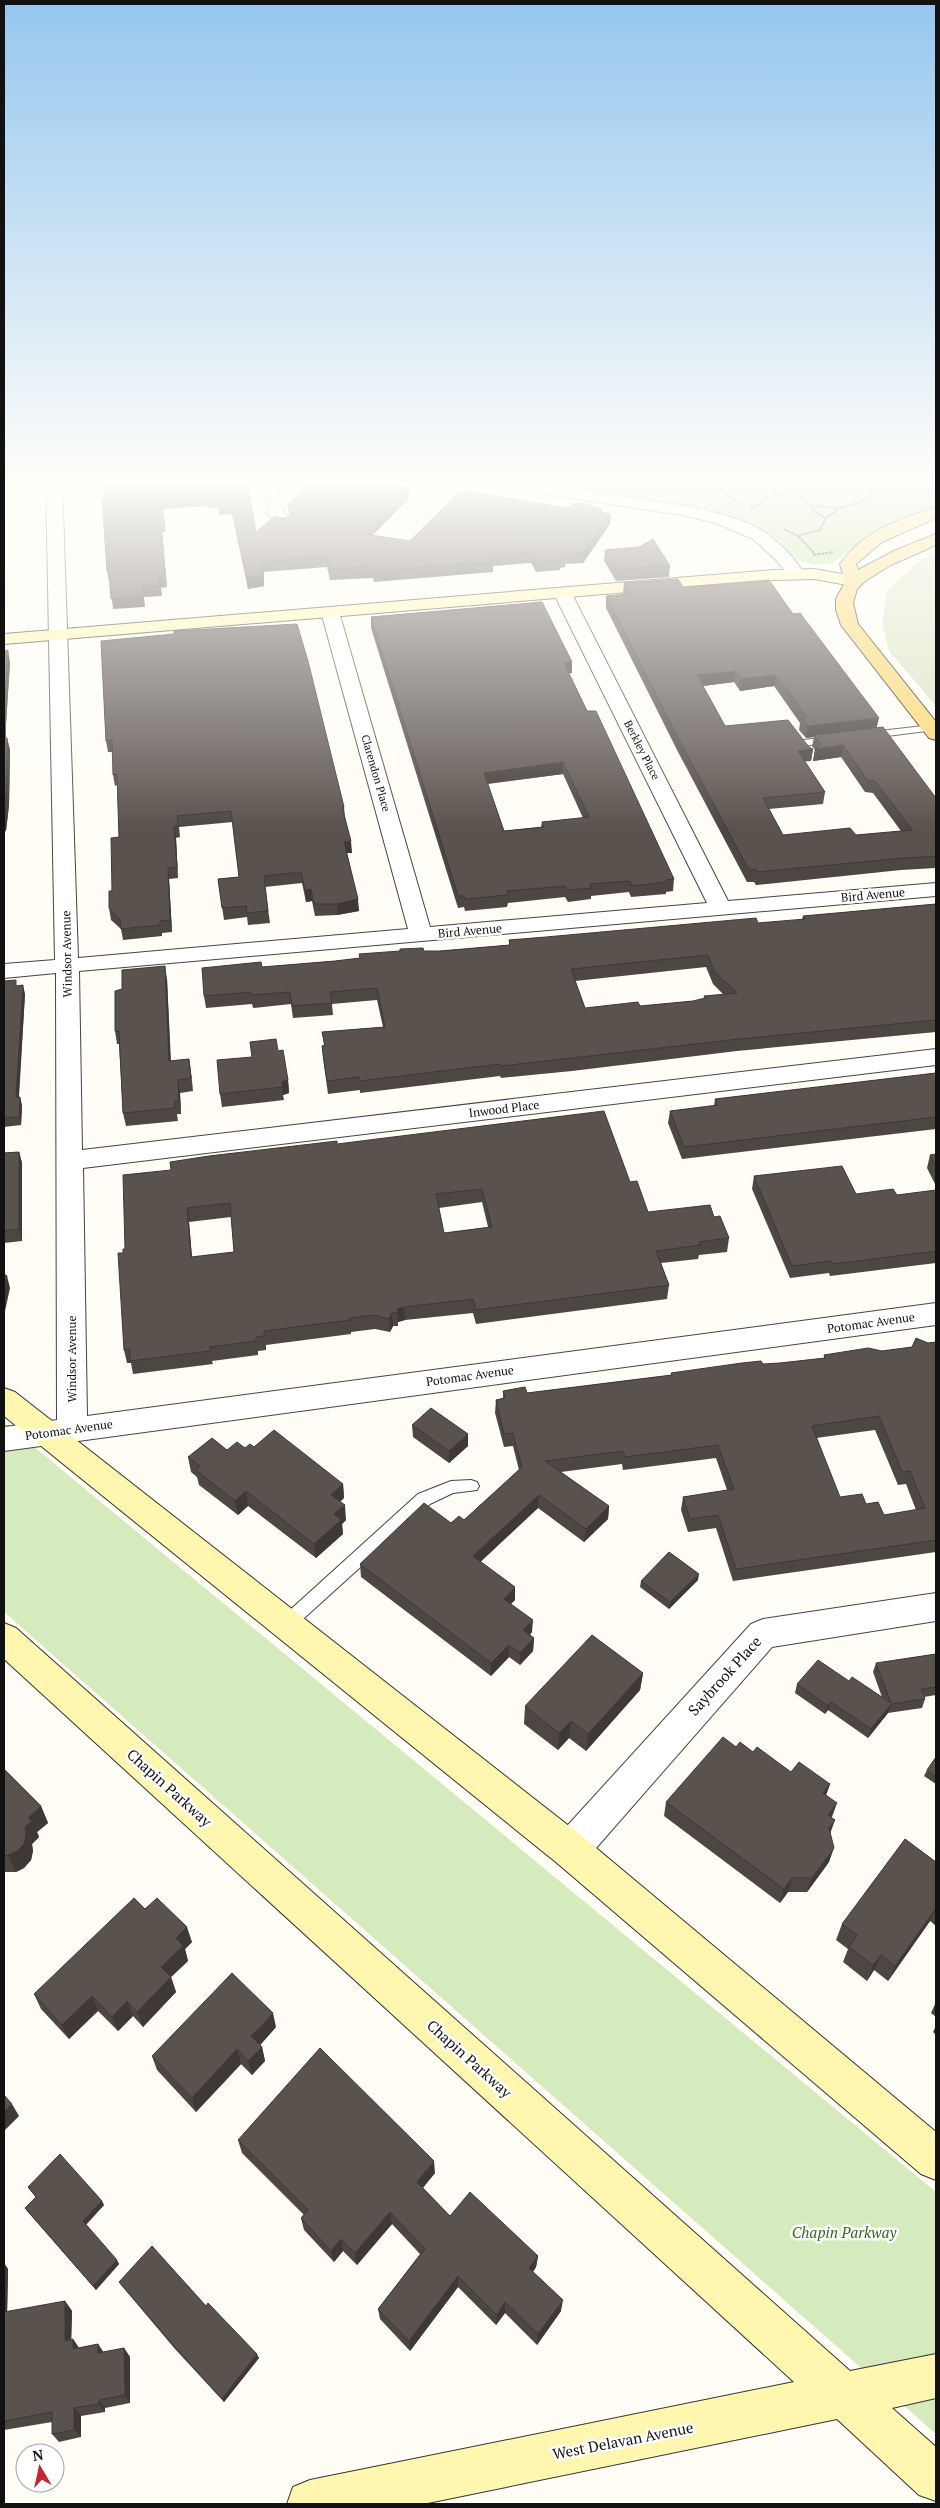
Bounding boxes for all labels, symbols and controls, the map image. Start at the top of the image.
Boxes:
street label: Berkley Place [621,718,663,783]
street label: Clarendon Place [358,733,394,814]
street label: Bird Avenue [840,884,906,905]
street label: Windsor Avenue [58,910,75,998]
street label: Bird Avenue [437,920,503,941]
street label: Inwood Place [468,1097,540,1120]
street label: Potomac Avenue [826,1309,916,1336]
street label: Windsor Avenue [64,1315,79,1403]
street label: Potomac Avenue [425,1362,515,1389]
street label: Potomac Avenue [24,1416,114,1443]
street label: Saybrook Place [683,1631,765,1719]
street label: Chapin Parkway [123,1744,217,1831]
street label: Chapin Parkway [423,2015,517,2102]
park label: Chapin Parkway [792,2222,897,2242]
street label: West Delavan Avenue [551,2417,695,2463]
north arrow [15,2443,65,2493]
text: N [31,2444,45,2465]

